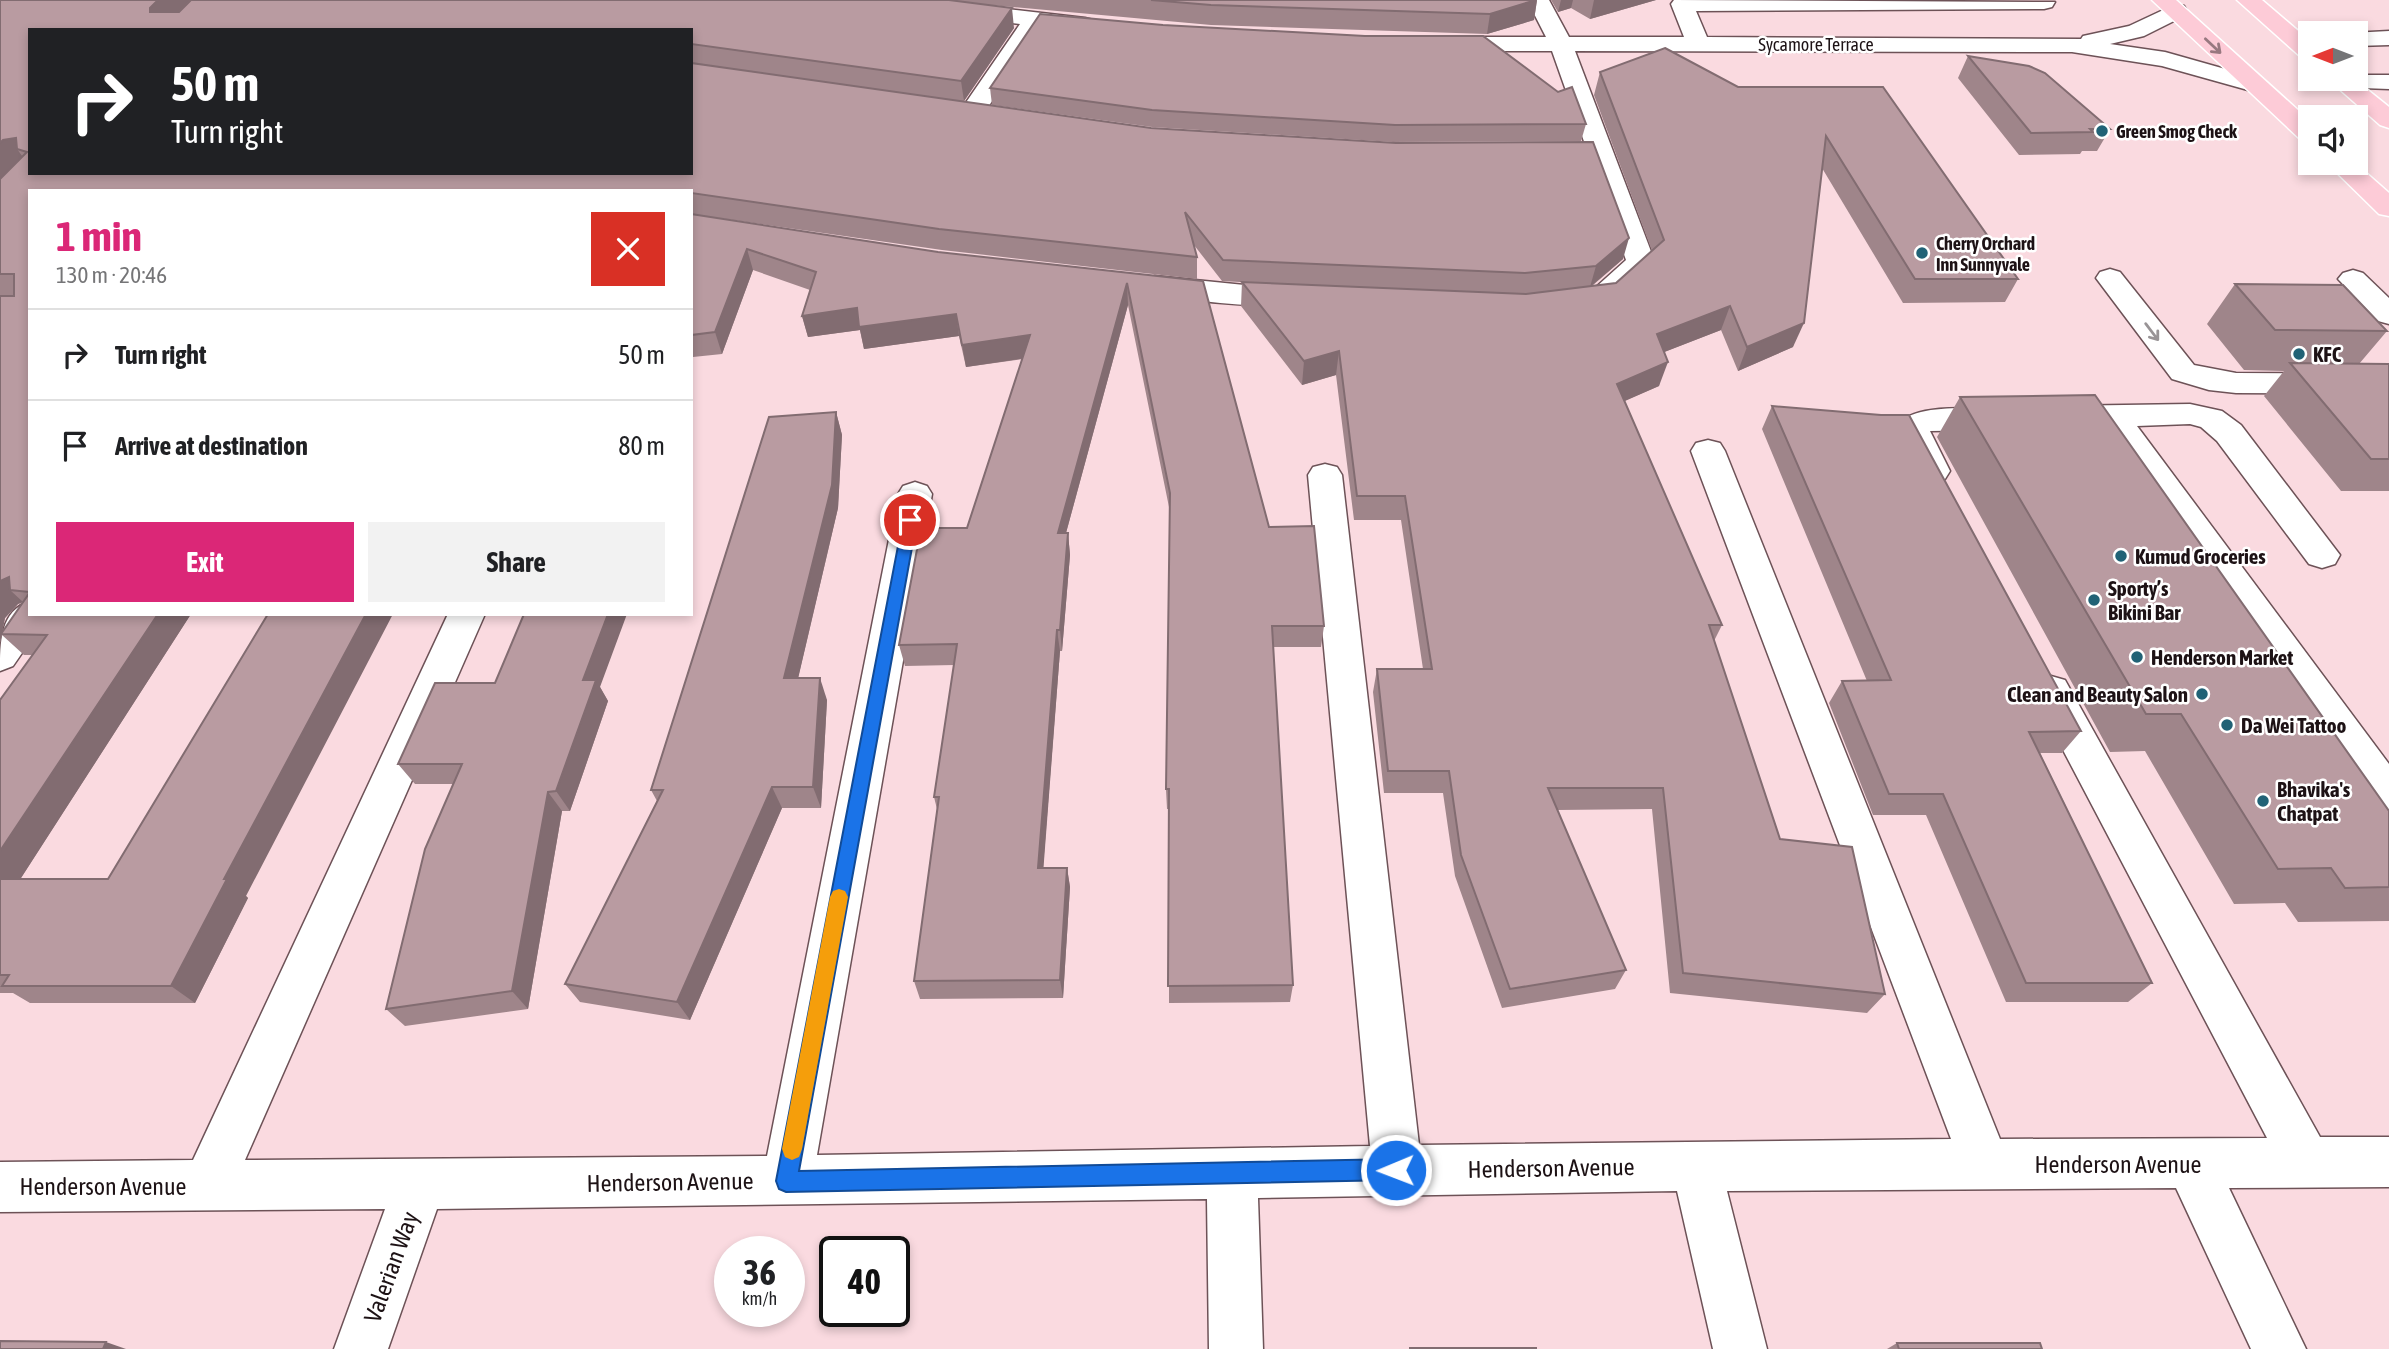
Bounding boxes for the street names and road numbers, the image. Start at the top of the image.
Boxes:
street label: Sycamore Terrace [1758,34,1874,55]
street label: Henderson Avenue [2035,1151,2201,1178]
street label: Henderson Avenue [1467,1153,1635,1183]
street label: Henderson Avenue [586,1167,754,1197]
street label: Henderson Avenue [20,1173,186,1200]
street label: Valerian Way [359,1208,423,1326]

